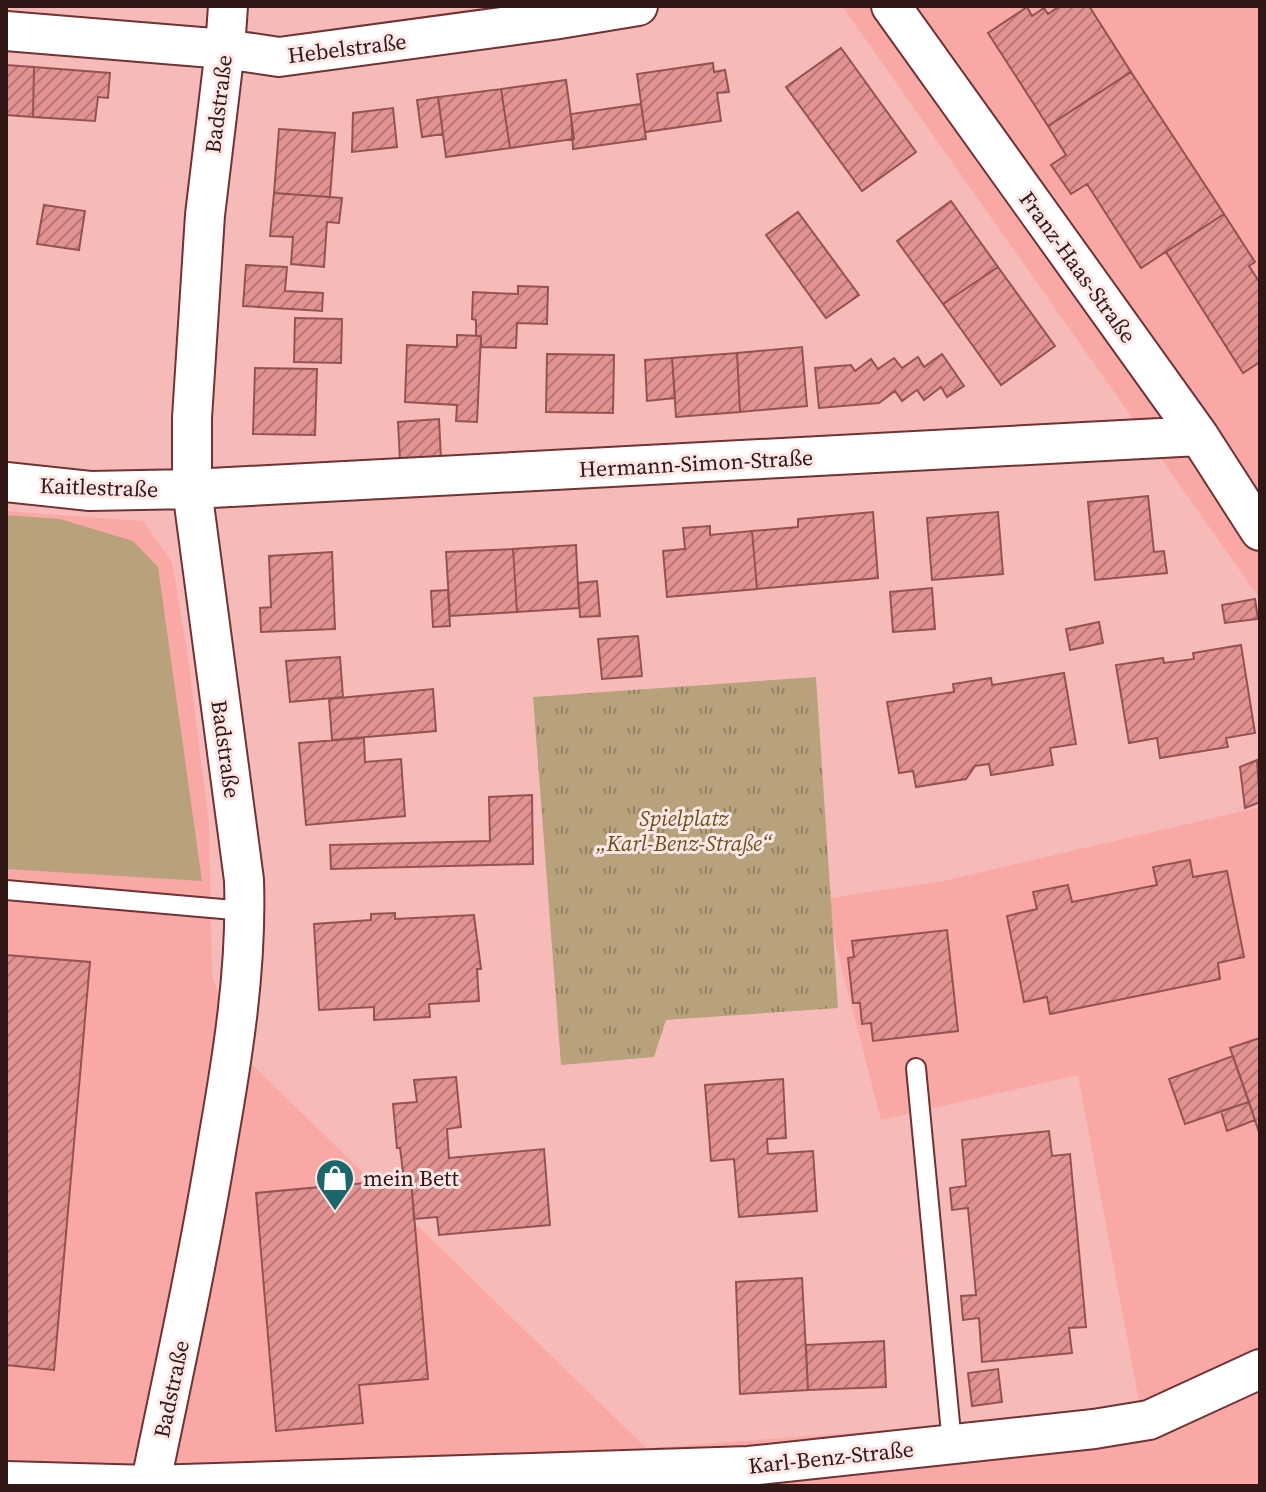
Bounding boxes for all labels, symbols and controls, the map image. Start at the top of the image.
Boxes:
street label: Hebelstraße [286,26,408,70]
street label: Badstraße [197,53,239,155]
street label: Franz-Haas-Straße [1013,185,1143,349]
street label: Hermann-Simon-Straße [578,442,814,484]
street label: Kaitlestraße [39,470,159,504]
street label: Badstraße [204,698,248,800]
park label: Spielplatz „Karl-Benz-Straße“ [595,803,773,858]
shop icon: mein Bett [314,1157,356,1212]
place label: mein Bett [363,1163,459,1193]
street label: Badstraße [146,1338,196,1440]
street label: Karl-Benz-Straße [747,1433,915,1481]

